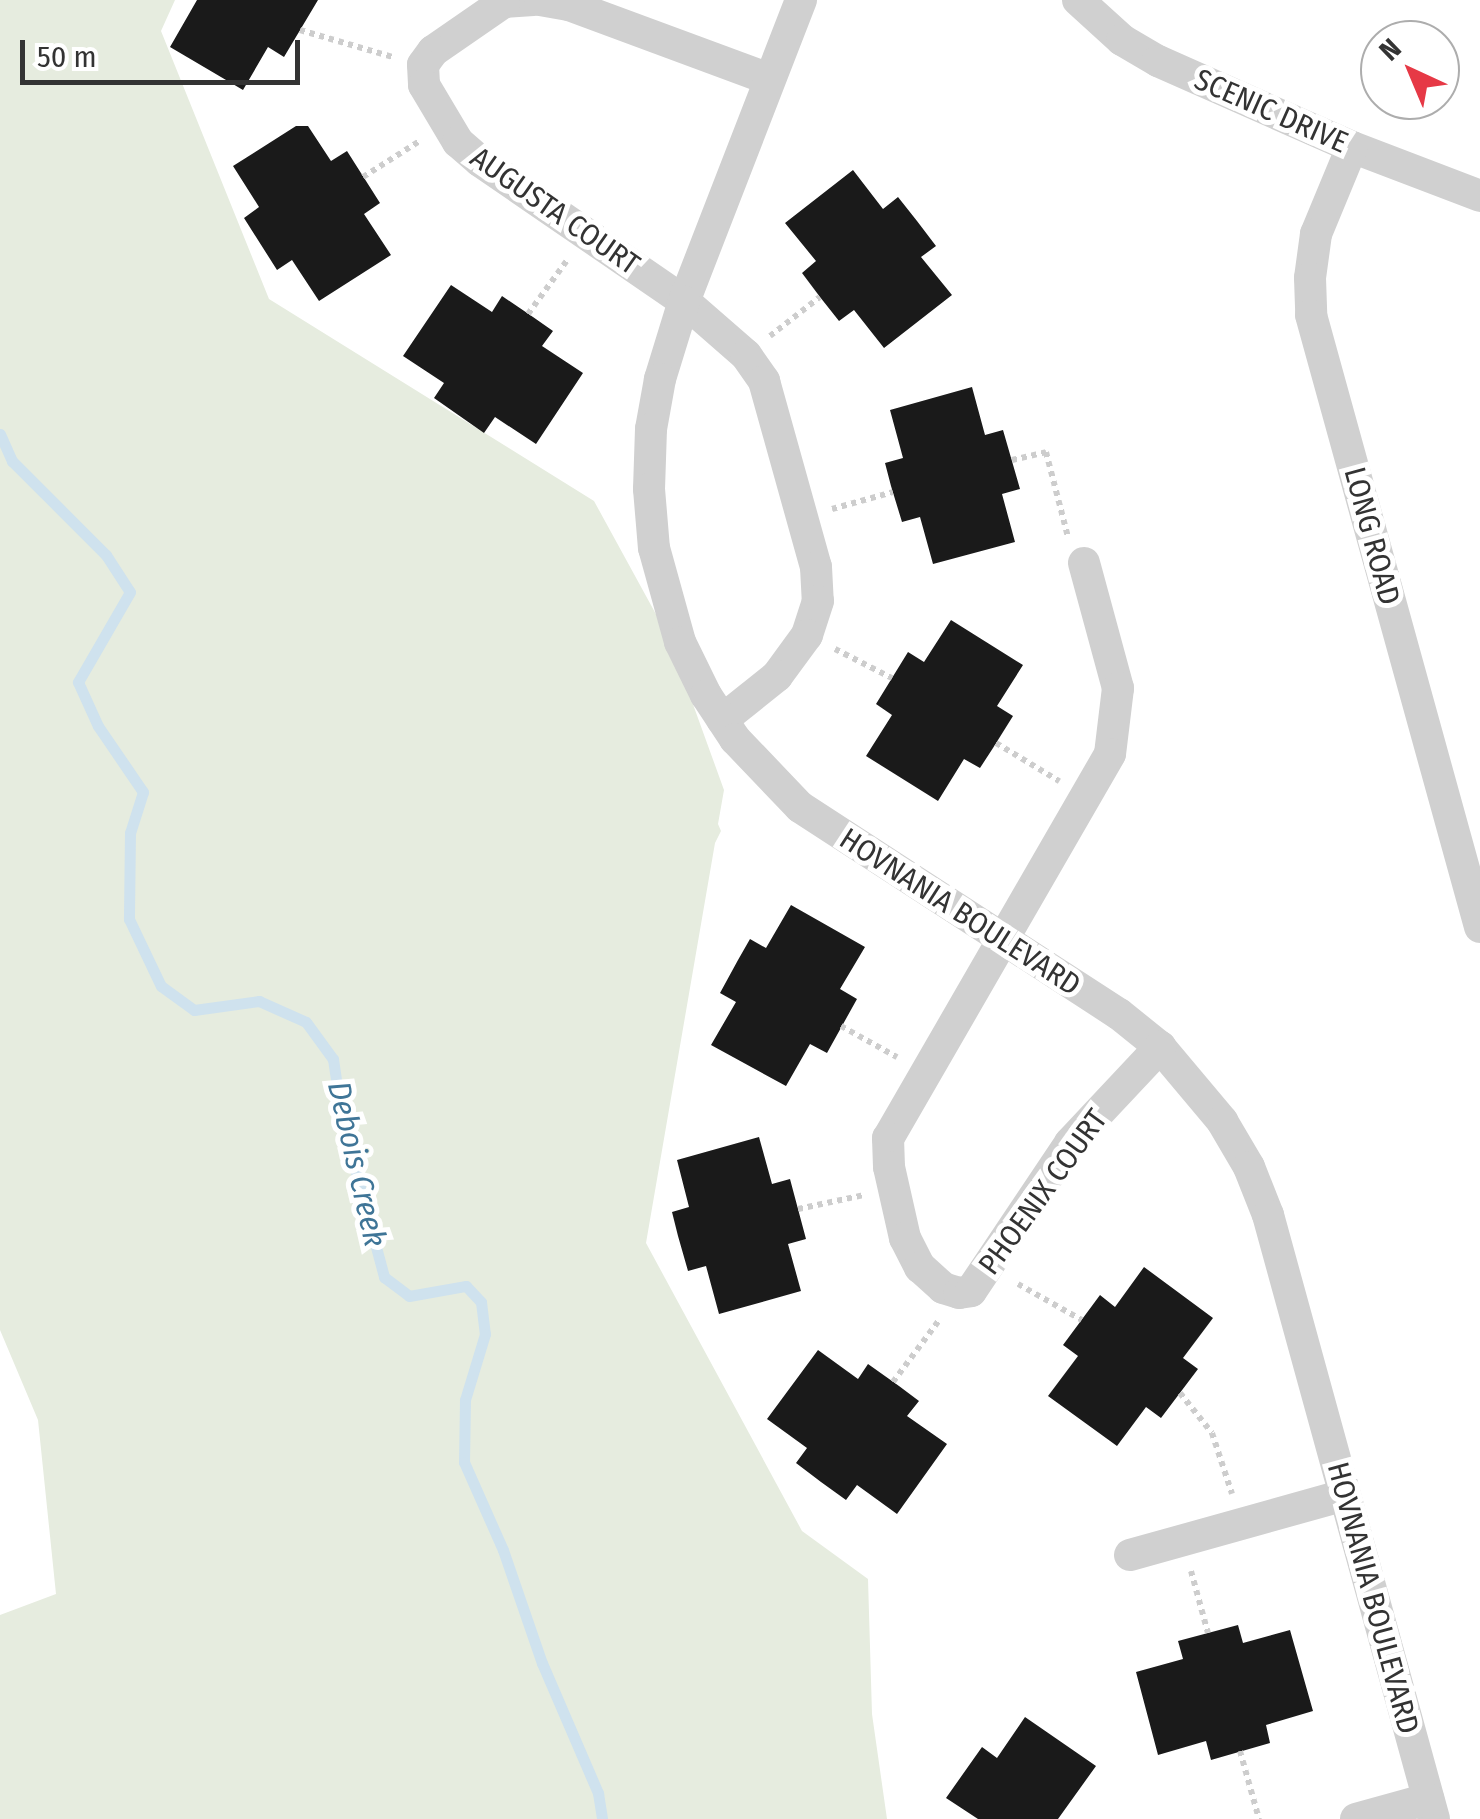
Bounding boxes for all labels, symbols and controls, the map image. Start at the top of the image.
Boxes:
scale bar [25,20,305,82]
north arrow [1360,20,1460,120]
text: N [1373,32,1408,67]
text: 50 m [37,39,97,75]
street label: SCENIC DRIVE [1189,61,1353,161]
street label: AUGUSTA COURT [464,139,646,283]
street label: LONG ROAD [1336,463,1408,609]
street label: HOVNANIA BOULEVARD [833,821,1087,1003]
water label: Debois Creek [319,1078,395,1250]
street label: PHOENIX COURT [971,1102,1115,1282]
street label: HOVNANIA BOULEVARD [1319,1458,1427,1738]

